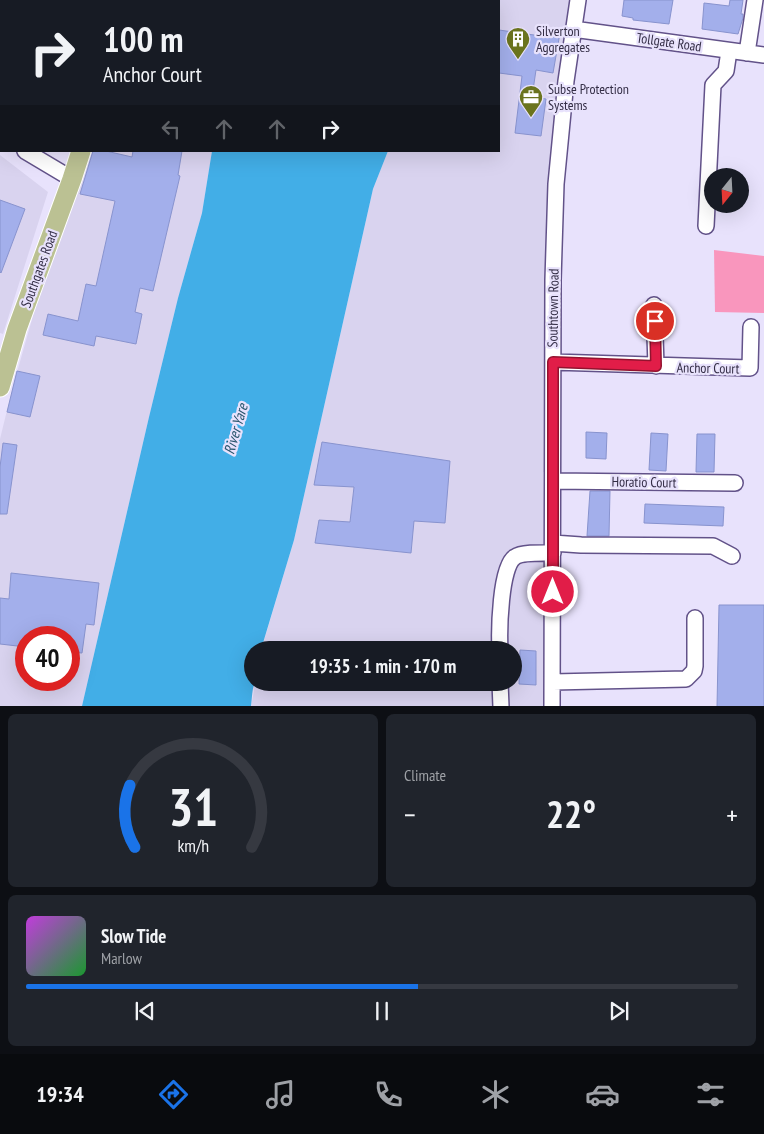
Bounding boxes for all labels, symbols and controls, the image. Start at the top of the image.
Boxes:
text: 100 m [103,16,184,62]
icon: right [20,20,85,85]
place label: Silverton Aggregates [536,22,590,56]
building icon: Silverton Aggregates [505,26,531,60]
street label: Tollgate Road [635,29,703,55]
text: Anchor Court [103,60,202,88]
place label: Subse Protection Systems [548,80,629,114]
office icon: Subse Protection Systems [518,84,544,118]
icon: left [157,115,185,143]
icon: ahead [210,115,238,143]
icon: ahead [263,115,291,143]
icon: right [316,115,344,143]
north arrow [704,168,749,212]
map controls [704,168,749,213]
street label: Southgates Road [17,228,61,310]
street label: Southtown Road [543,268,563,348]
pin [634,300,676,342]
icon: arrive [641,307,669,335]
street label: Anchor Court [676,358,740,378]
water label: River Yare [219,401,252,456]
street label: Horatio Court [611,472,677,492]
position arrow [526,565,578,617]
speed limit sign: 40 [15,626,80,691]
text: 19:35 · 1 min · 170 m [310,654,456,678]
text: Climate [404,765,446,785]
text: 31 [168,773,218,840]
text: 22° [546,789,596,838]
text: − [404,796,416,833]
text: + [726,796,738,833]
text: km/h [177,834,209,857]
text: Slow Tide [101,924,166,948]
text: Marlow [101,948,142,968]
icon: previous [131,997,159,1025]
icon: pause [368,997,396,1025]
icon: next [605,997,633,1025]
icon: directions [156,1077,191,1112]
icon: music [263,1077,298,1112]
icon: phone [371,1077,406,1112]
icon: climate [478,1077,513,1112]
icon: car [585,1077,620,1112]
icon: filters [693,1077,728,1112]
text: 19:34 [36,1080,84,1108]

